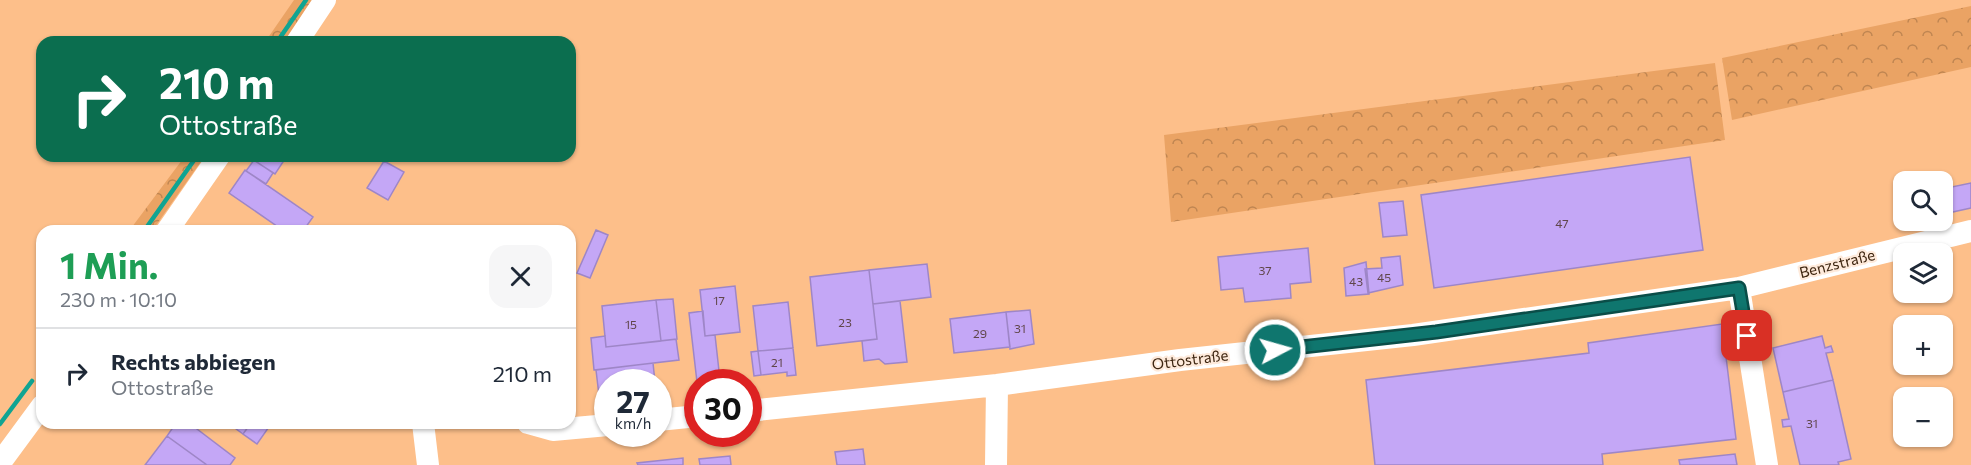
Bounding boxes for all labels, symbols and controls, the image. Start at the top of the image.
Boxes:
text: 210 m [159,56,274,108]
icon: right [60,60,138,138]
text: Ottostraße [159,108,297,141]
map controls [1893,171,1953,447]
button: search [1893,171,1953,231]
house number: 47 [1555,216,1569,230]
text: 1 Min. [60,242,158,286]
button: layers [1893,243,1953,303]
button: close [489,245,552,308]
street label: Benzstraße [1797,245,1877,281]
house number: 37 [1258,263,1272,277]
house number: 45 [1377,270,1391,284]
house number: 43 [1349,274,1363,288]
text: 230 m · 10:10 [60,287,177,311]
house number: 17 [713,293,725,307]
pin [1721,310,1772,361]
house number: 23 [838,315,852,329]
button: + [1893,315,1953,375]
house number: 15 [625,317,637,331]
position arrow [1243,318,1307,382]
icon: arrive [1730,319,1763,352]
house number: 31 [1014,321,1026,335]
house number: 29 [973,326,987,340]
street label: Ottostraße [1151,345,1229,373]
text: Rechts abbiegen [111,348,276,375]
house number: 21 [771,355,783,369]
icon: right [60,357,93,390]
text: 210 m [493,360,552,387]
speed limit sign: 30 [684,369,762,447]
text: Ottostraße [111,375,214,399]
text: 27 [616,382,650,419]
button: − [1893,387,1953,447]
text: km/h [615,414,651,432]
house number: 31 [1806,416,1818,430]

